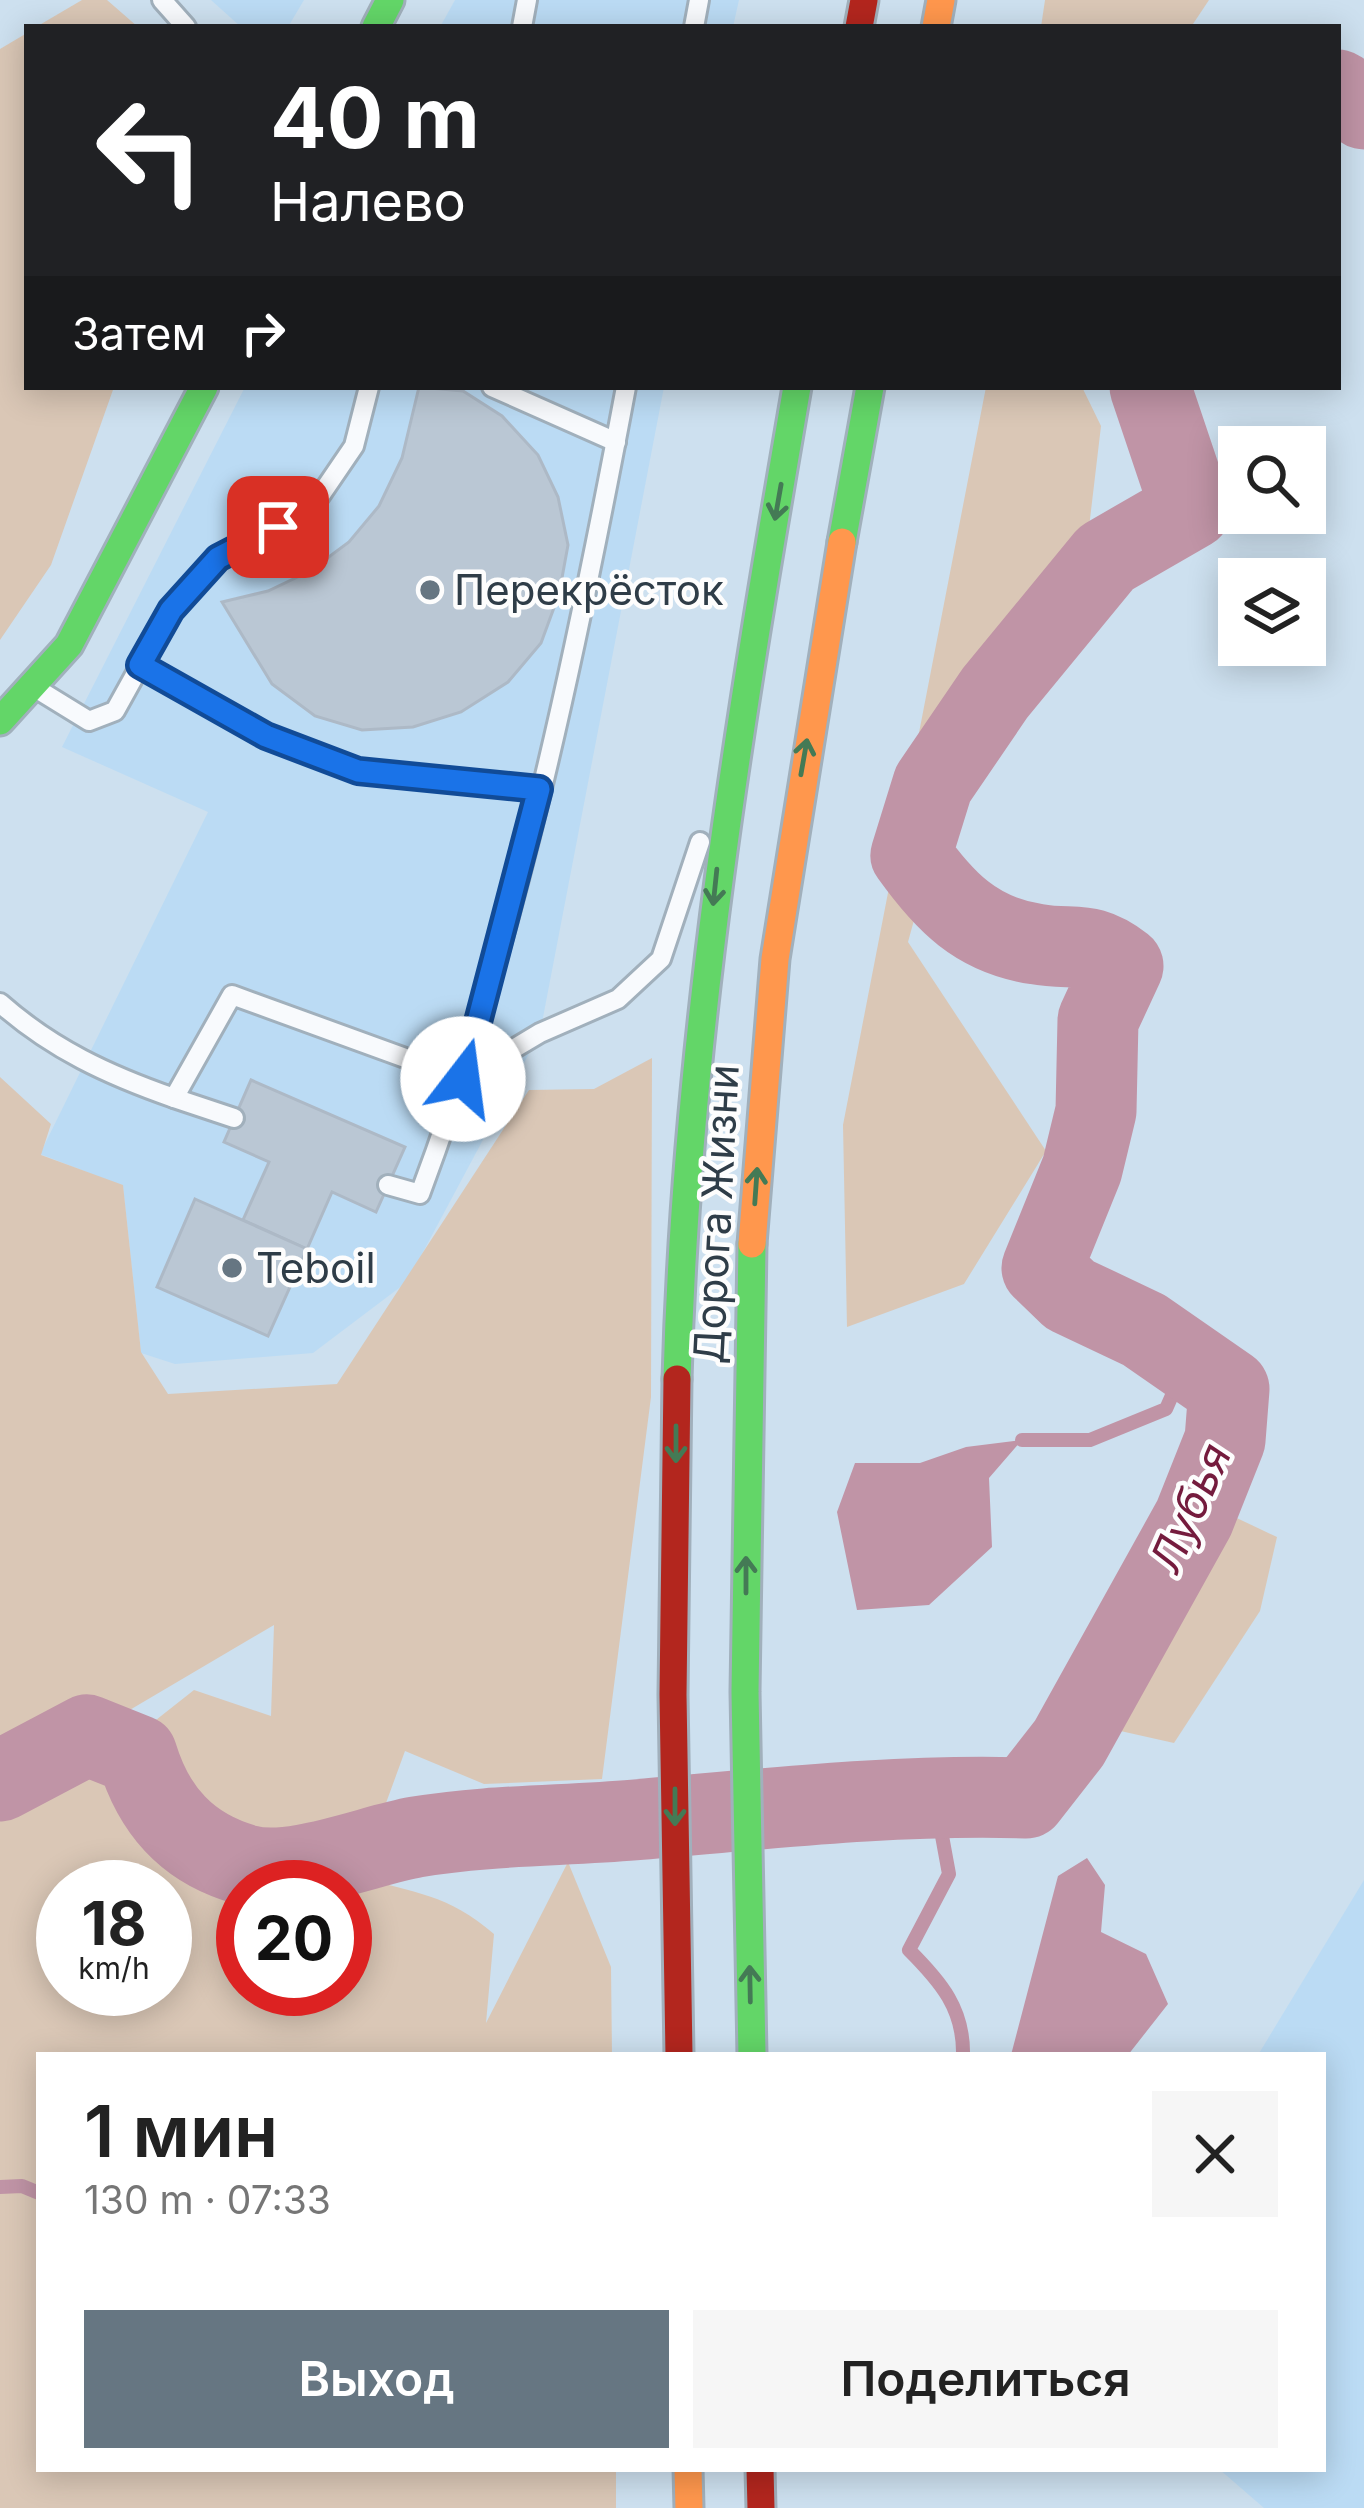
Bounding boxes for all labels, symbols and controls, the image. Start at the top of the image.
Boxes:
text: 40 m [270,67,480,168]
icon: left [72,72,228,228]
text: Налево [270,169,466,234]
icon: right [230,300,296,366]
text: Затем [72,306,206,361]
map controls [1218,426,1326,666]
button: search [1218,426,1326,534]
pin [227,476,329,578]
one-way arrow [765,482,788,521]
icon: arrive [245,494,311,560]
button: layers [1218,558,1326,666]
place label: Перекрёсток [454,564,724,615]
marker: Перекрёсток [417,577,443,603]
one-way arrow [794,738,817,777]
one-way arrow [704,867,726,906]
position arrow [400,1016,526,1142]
street label: Дорога Жизни [682,1063,749,1365]
one-way arrow [745,1167,768,1206]
place label: Teboil [256,1242,376,1293]
marker: Teboil [219,1255,245,1281]
one-way arrow [665,1424,688,1463]
water label: Лубья [1137,1435,1242,1581]
one-way arrow [735,1556,757,1595]
one-way arrow [664,1787,686,1826]
speed limit sign: 20 [216,1860,372,2016]
text: 18 [82,1887,146,1959]
text: km/h [78,1950,150,1986]
one-way arrow [739,1965,762,2004]
text: 1 мин [84,2087,278,2174]
button: close [1152,2091,1278,2217]
text: 130 m · 07:33 [84,2176,331,2223]
button: Выход [84,2310,669,2448]
button: Поделиться [693,2310,1278,2448]

